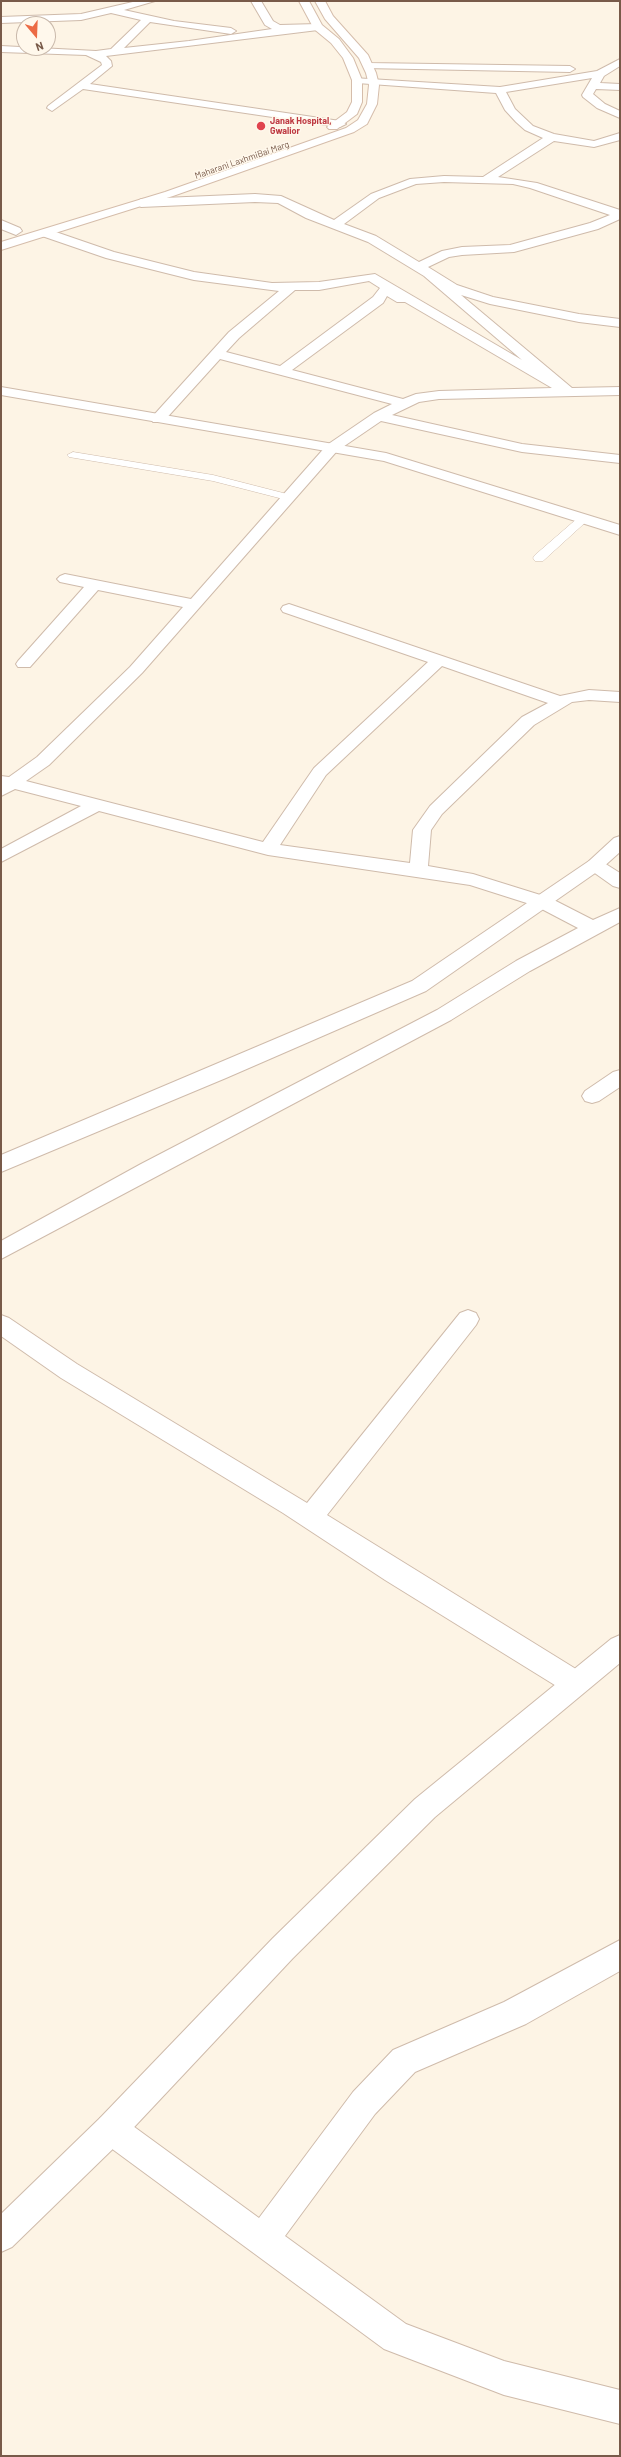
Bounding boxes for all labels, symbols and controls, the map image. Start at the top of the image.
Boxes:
north arrow [16,16,56,56]
text: N [34,40,45,54]
place label: Janak Hospital, Gwalior [270,116,332,137]
marker: Janak Hospital, Gwalior [255,120,267,132]
street label: Maharani LaxhmiBai Marg [193,139,291,181]

